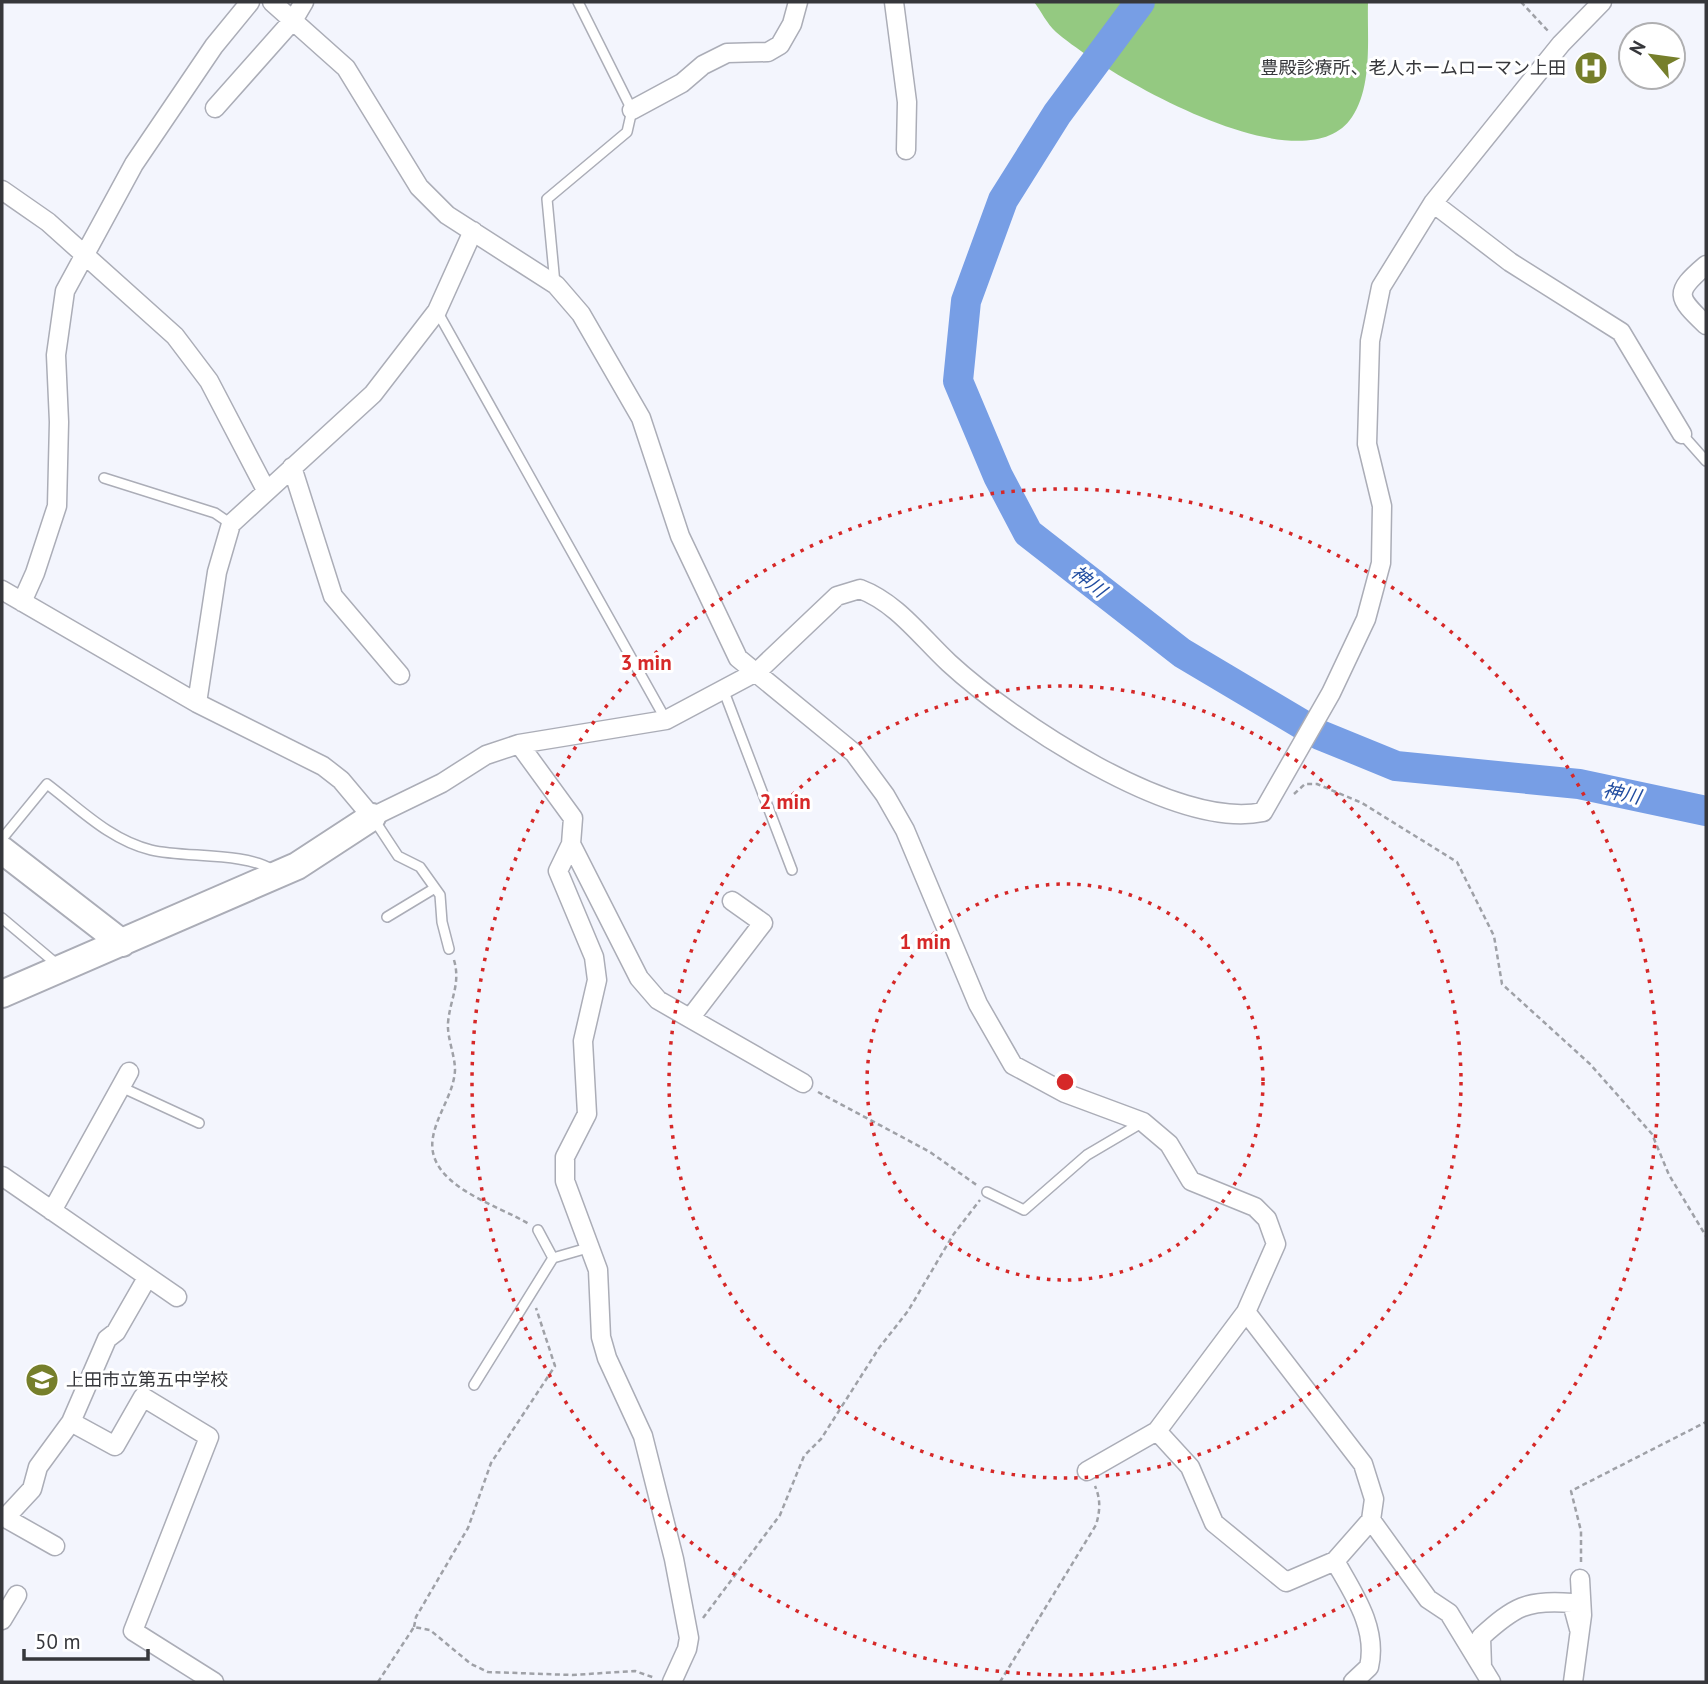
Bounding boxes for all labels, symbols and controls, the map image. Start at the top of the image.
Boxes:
north arrow [1617,21,1687,91]
text: N [1624,36,1651,59]
hospital icon: 豊殿診療所、老人ホームローマン上田 [1572,49,1610,87]
place label: 豊殿診療所、老人ホームローマン上田 [1261,56,1566,79]
water label: 神川 [1067,560,1113,603]
text: 3 min [620,649,672,676]
water label: 神川 [1601,777,1645,809]
text: 2 min [759,788,811,815]
text: 1 min [899,928,951,955]
centre of rings [1053,1070,1077,1094]
school or university icon: 上田市立第五中学校 [23,1361,61,1399]
place label: 上田市立第五中学校 [66,1368,228,1391]
scale bar [24,1618,149,1662]
text: 50 m [35,1628,81,1655]

